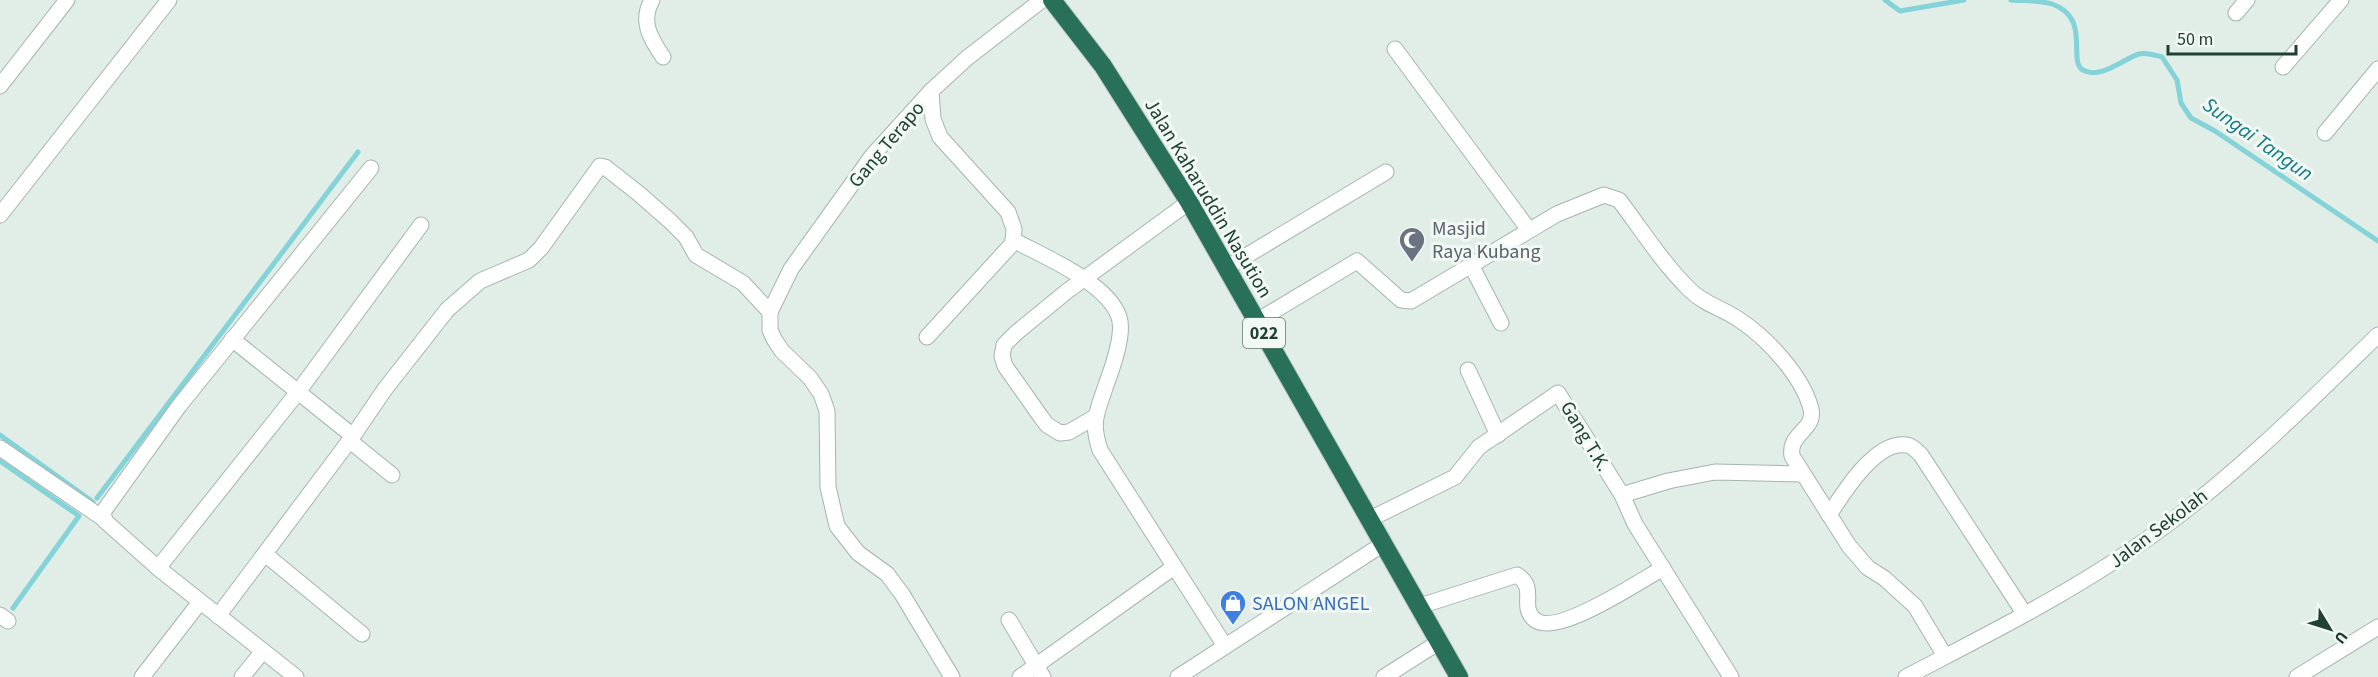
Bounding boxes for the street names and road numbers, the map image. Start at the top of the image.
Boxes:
street label: Jalan Kaharuddin Nasution [1137,94,1279,303]
street label: Gang Terapo [842,95,931,194]
road number: 022 [1243,318,1285,348]
street label: Gang T.K. [1553,396,1617,477]
street label: Jalan Sekolah [2104,482,2214,575]

